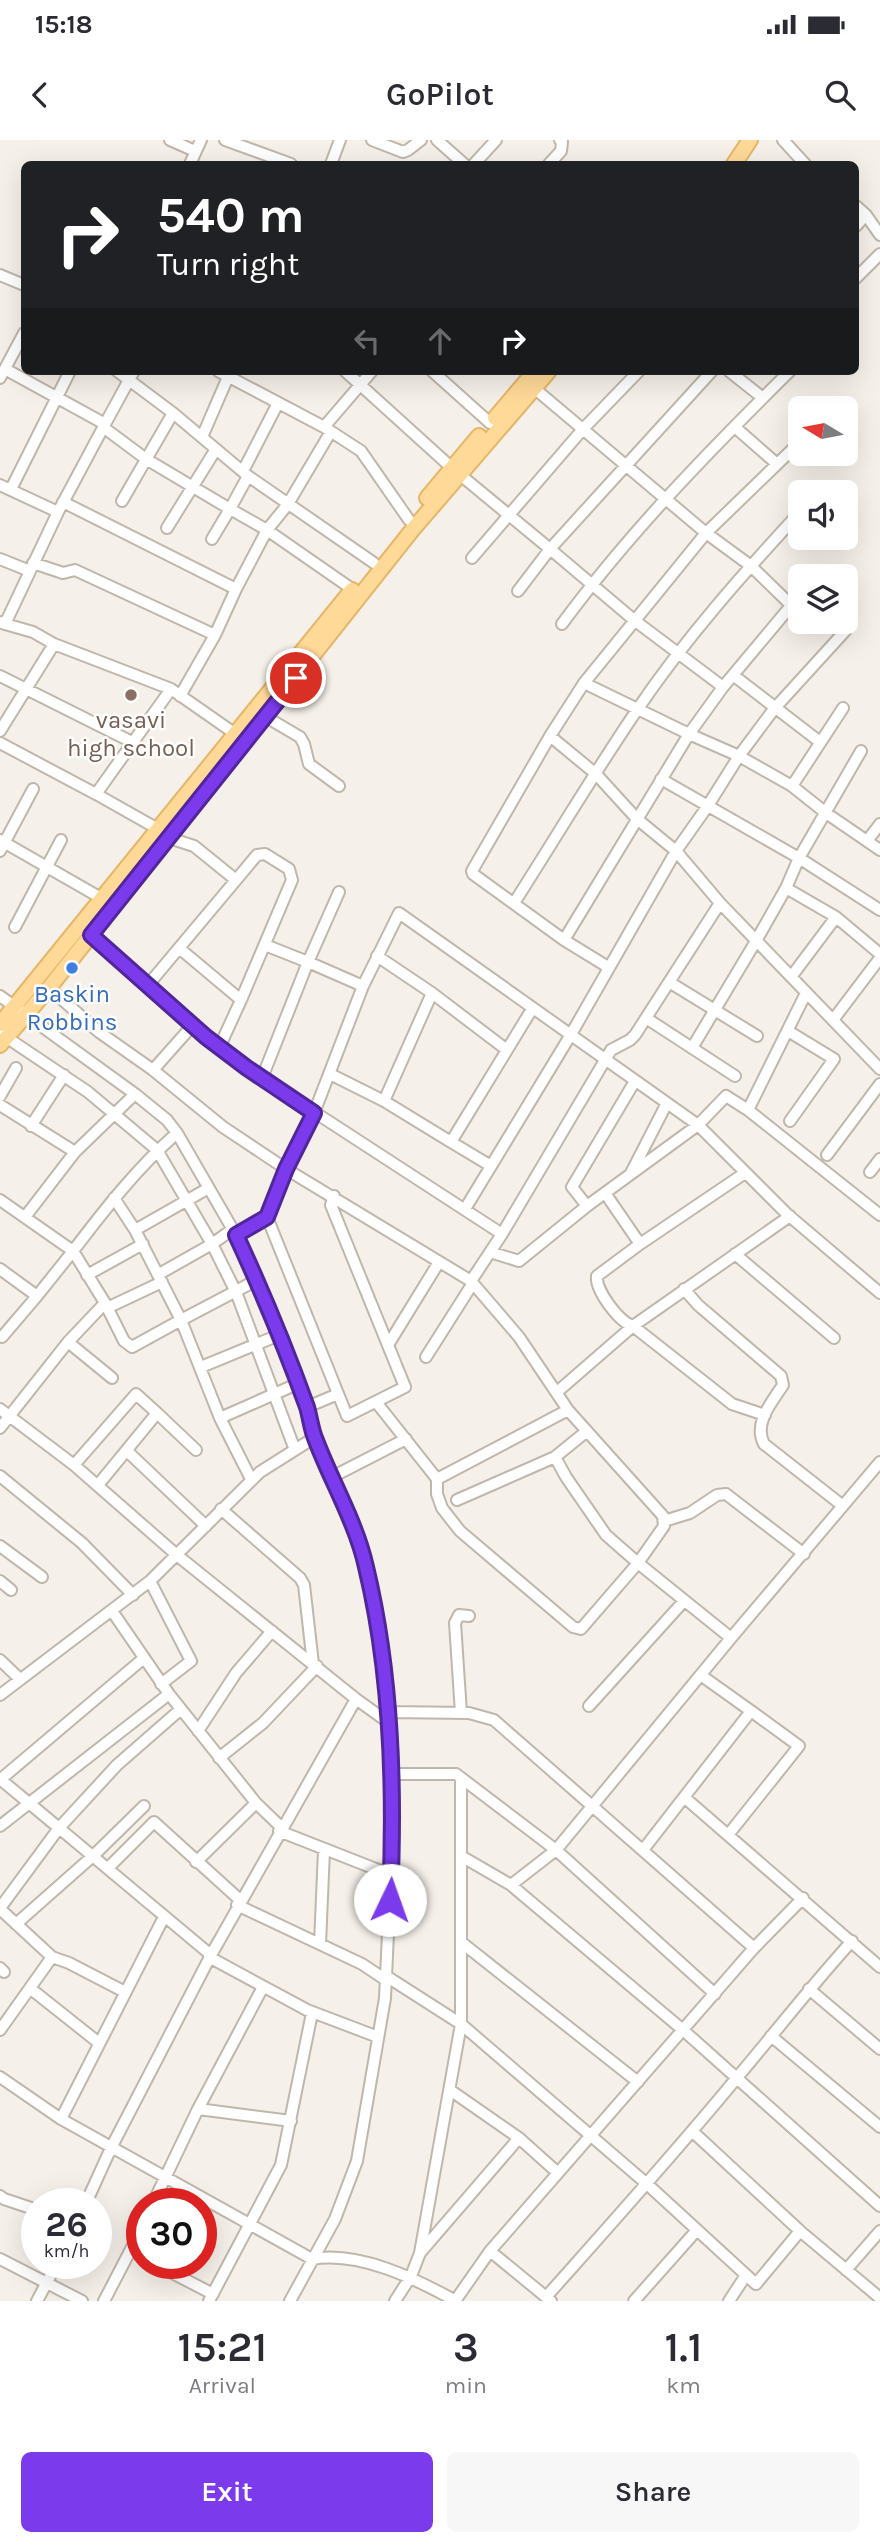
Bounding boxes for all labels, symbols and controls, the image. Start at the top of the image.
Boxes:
text: 15:18 [35,9,93,40]
icon: back [21,76,59,114]
text: GoPilot [386,76,494,113]
icon: search [821,76,859,114]
text: 540 m [157,187,305,244]
icon: right [42,189,133,280]
text: Turn right [157,246,299,283]
icon: left [348,322,386,360]
icon: ahead [421,322,459,360]
icon: right [494,322,532,360]
north arrow [788,396,858,466]
map controls [788,396,858,634]
button: sound [788,480,858,550]
button: layers [788,564,858,634]
pin [266,648,326,708]
icon: arrive [277,659,315,697]
marker: vasavi high school [123,687,139,703]
place label: vasavi high school [67,706,195,762]
marker: Baskin Robbins [64,960,80,976]
place label: Baskin Robbins [27,980,117,1036]
position arrow [353,1863,427,1937]
speed limit sign: 30 [126,2188,217,2279]
text: 26 [45,2204,88,2245]
text: km/h [44,2240,89,2262]
text: 15:21 [178,2322,267,2372]
text: 3 [453,2322,479,2372]
text: 1.1 [664,2322,702,2372]
text: Arrival [189,2372,256,2399]
text: min [445,2372,487,2399]
text: km [666,2372,701,2399]
button: Exit [21,2452,433,2532]
button: Share [447,2452,859,2532]

